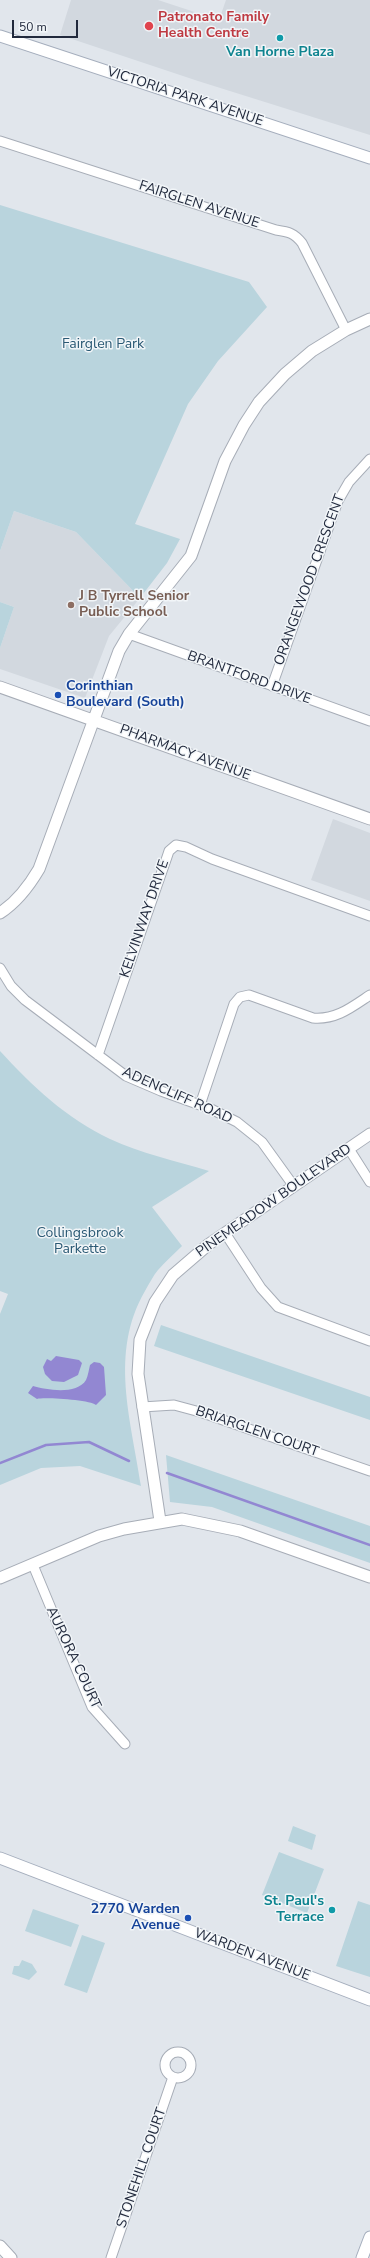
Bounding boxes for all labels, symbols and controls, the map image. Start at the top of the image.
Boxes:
place label: Patronato Family Health Centre [158,10,269,42]
scale bar [14,12,80,38]
text: 50 m [19,19,47,35]
marker: Patronato Family Health Centre [143,20,155,32]
marker: Van Horne Plaza [275,33,285,43]
place label: Van Horne Plaza [226,45,334,61]
street label: VICTORIA PARK AVENUE [105,64,265,130]
street label: FAIRGLEN AVENUE [137,178,261,232]
park label: Fairglen Park [62,337,144,353]
street label: ORANGEWOOD CRESCENT [271,492,349,668]
place label: J B Tyrrell Senior Public School [79,589,189,622]
marker: J B Tyrrell Senior Public School [66,600,76,610]
street label: BRANTFORD DRIVE [185,648,313,708]
place label: Corinthian Boulevard (South) [66,679,185,712]
marker: Corinthian Boulevard (South) [53,690,63,700]
street label: PHARMACY AVENUE [117,721,253,785]
street label: KELVINWAY DRIVE [117,858,173,980]
street label: ADENCLIFF ROAD [119,1064,235,1128]
street label: PINEMEADOW BOULEVARD [193,1141,355,1261]
park label: Collingsbrook Parkette [37,1226,123,1258]
street label: BRIARGLEN COURT [193,1403,321,1461]
street label: AURORA COURT [42,1604,104,1712]
place label: St. Paul's Terrace [264,1894,324,1926]
place label: 2770 Warden Avenue [91,1902,180,1934]
marker: St. Paul's Terrace [327,1905,337,1915]
marker: 2770 Warden Avenue [183,1913,193,1923]
street label: WARDEN AVENUE [192,1925,312,1985]
street label: STONEHILL COURT [114,2106,170,2230]

